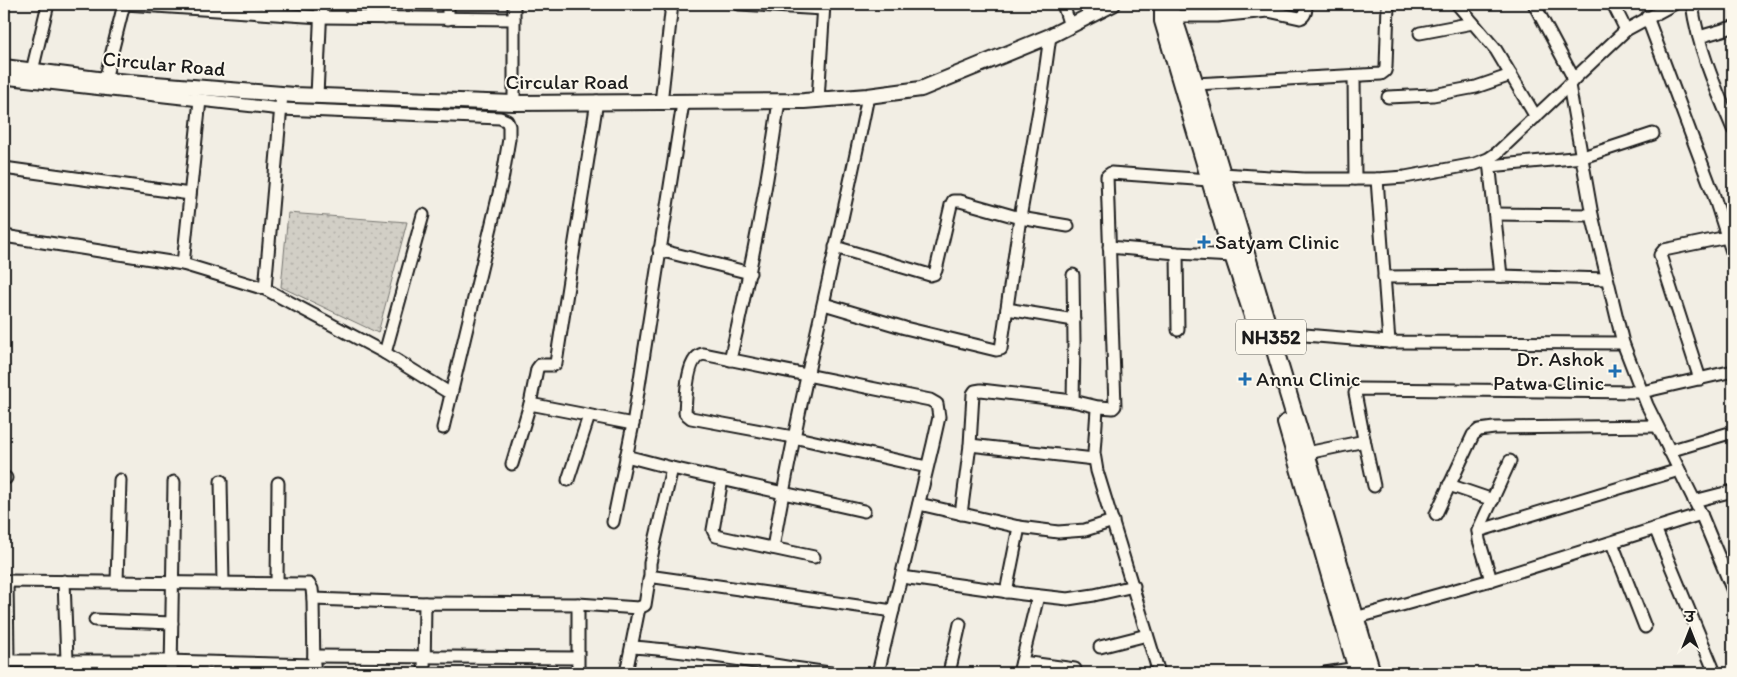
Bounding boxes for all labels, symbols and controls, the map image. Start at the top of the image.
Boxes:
street label: Circular Road [102,46,226,81]
street label: Circular Road [505,69,629,94]
place label: Satyam Clinic [1215,229,1339,254]
marker: Satyam Clinic [1197,235,1211,249]
road number: NH352 [1236,320,1306,354]
place label: Dr. Ashok Patwa Clinic [1493,346,1604,395]
marker: Dr. Ashok Patwa Clinic [1608,364,1622,378]
place label: Annu Clinic [1256,366,1360,391]
marker: Annu Clinic [1238,372,1252,386]
north arrow [1664,604,1714,654]
text: उ [1683,609,1696,626]

